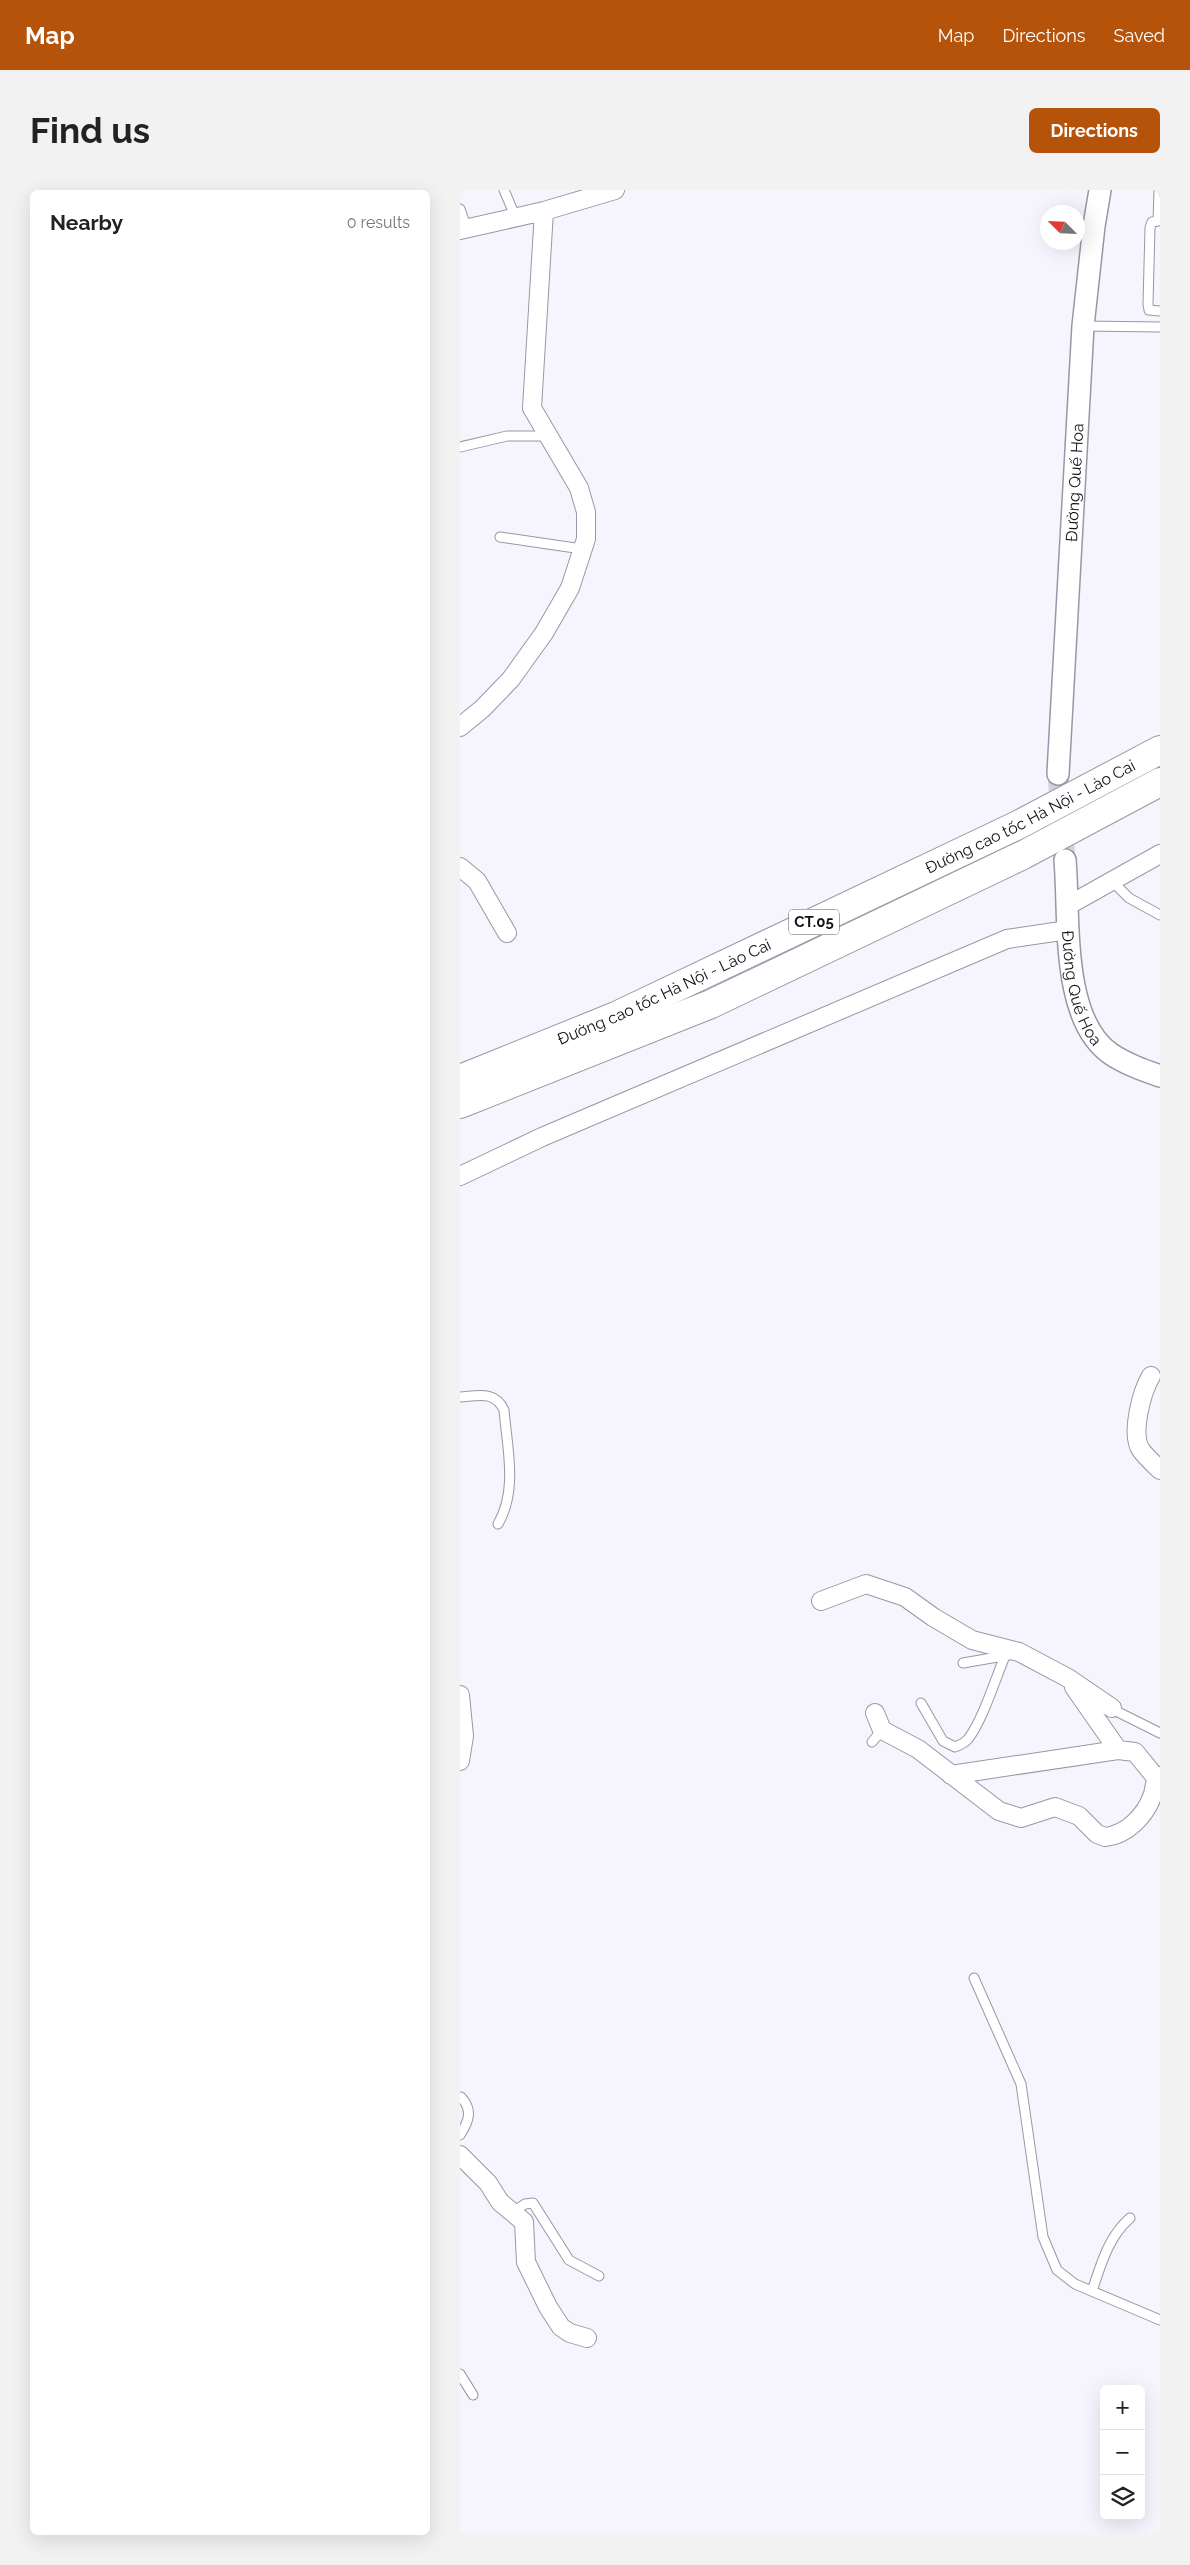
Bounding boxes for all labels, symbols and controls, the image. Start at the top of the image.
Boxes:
text: Map [25,21,75,50]
text: Map [938,25,974,46]
text: Directions [1002,25,1086,46]
text: Saved [1114,25,1165,46]
button: Directions [1029,108,1160,153]
text: Find us [30,110,150,151]
north arrow [1040,205,1085,250]
text: Nearby [50,210,123,235]
text: 0 results [347,213,410,232]
street label: Đường Quế Hoa [1061,423,1087,542]
street label: Đường cao tốc Hà Nội - Lào Cai [922,755,1138,877]
road number: CT.05 [789,910,839,934]
street label: Đường Quế Hoa [1058,930,1106,1049]
street label: Đường cao tốc Hà Nội - Lào Cai [554,934,774,1048]
map controls [1100,2385,1145,2520]
button: + [1100,2385,1145,2430]
button: − [1100,2430,1145,2475]
button: layers [1100,2475,1145,2520]

